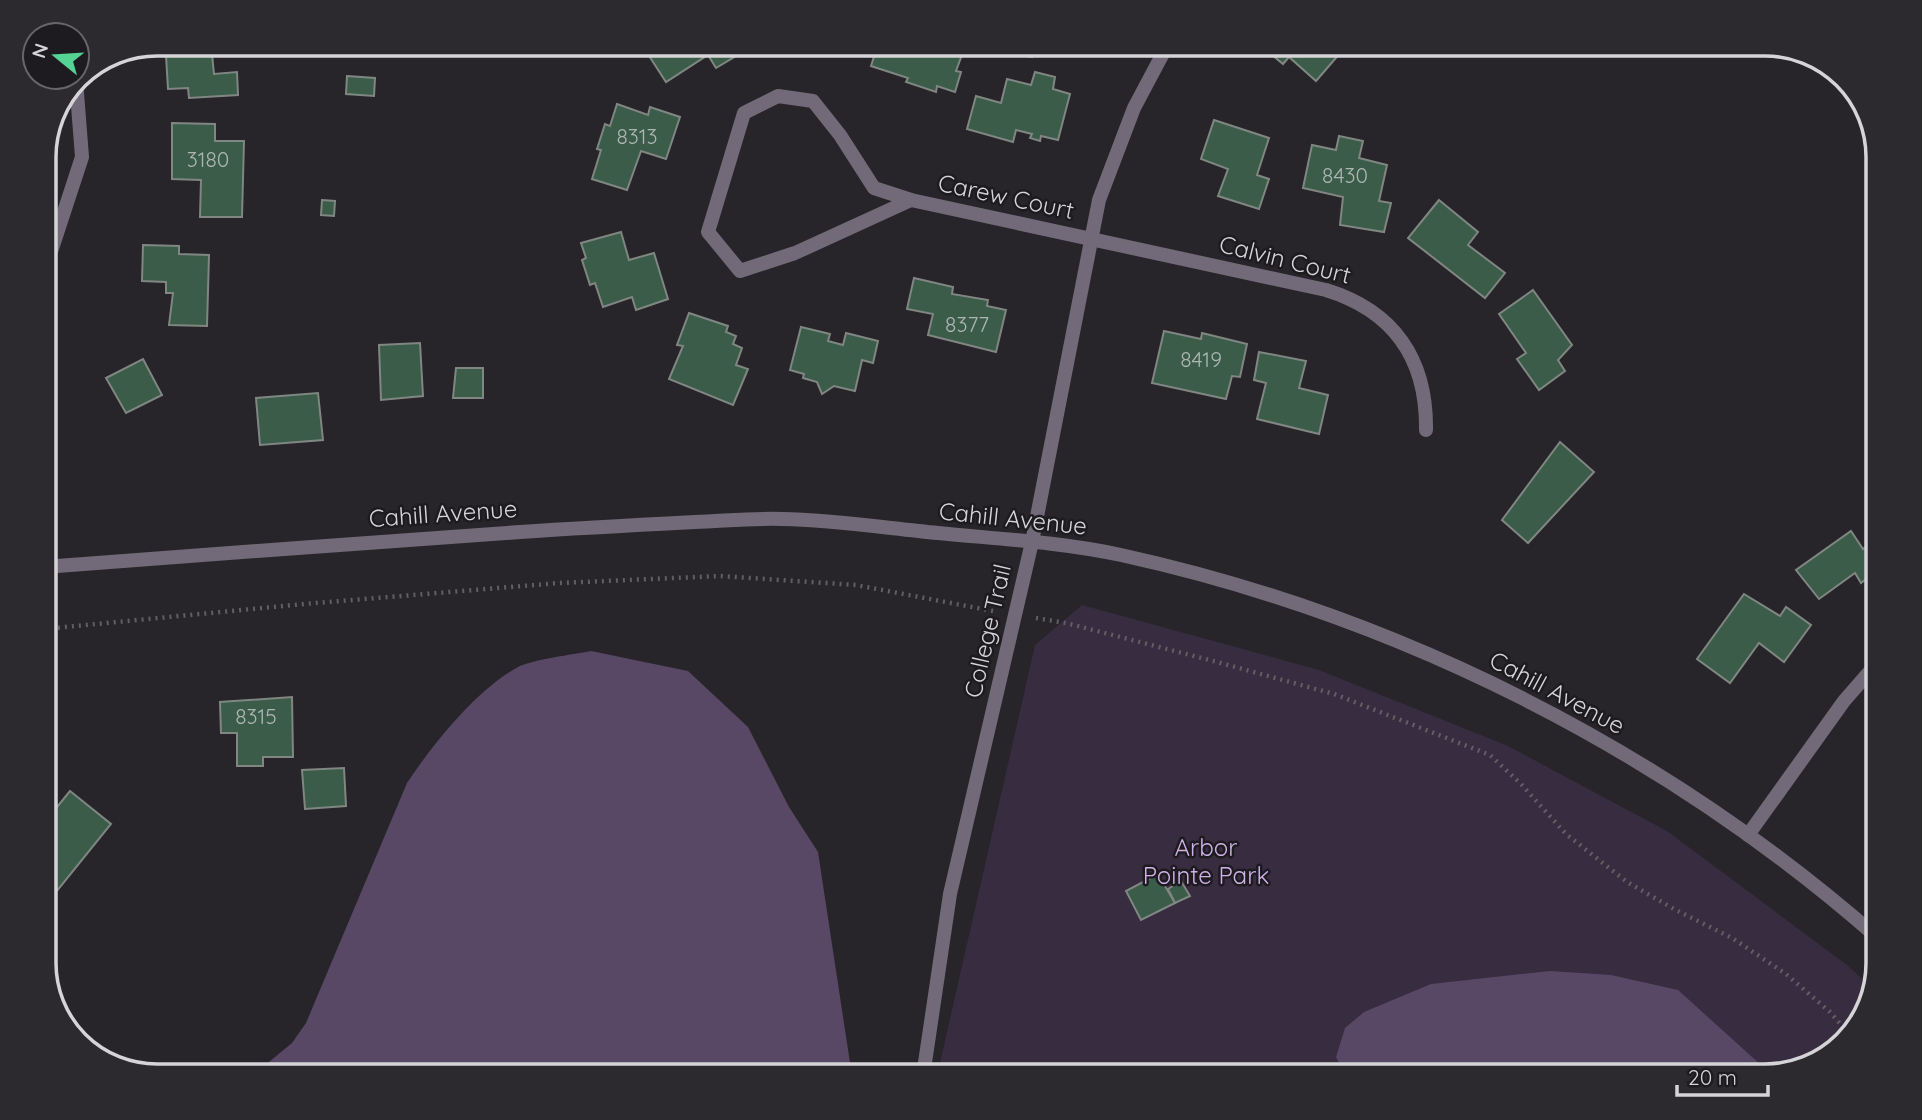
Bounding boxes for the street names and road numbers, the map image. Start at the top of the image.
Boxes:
street label: Carew Court [935,167,1077,225]
street label: Calvin Court [1216,228,1354,290]
street label: Cahill Avenue [368,493,518,533]
street label: Cahill Avenue [938,495,1089,541]
street label: College Trail [957,561,1017,701]
street label: Cahill Avenue [1485,644,1630,740]

